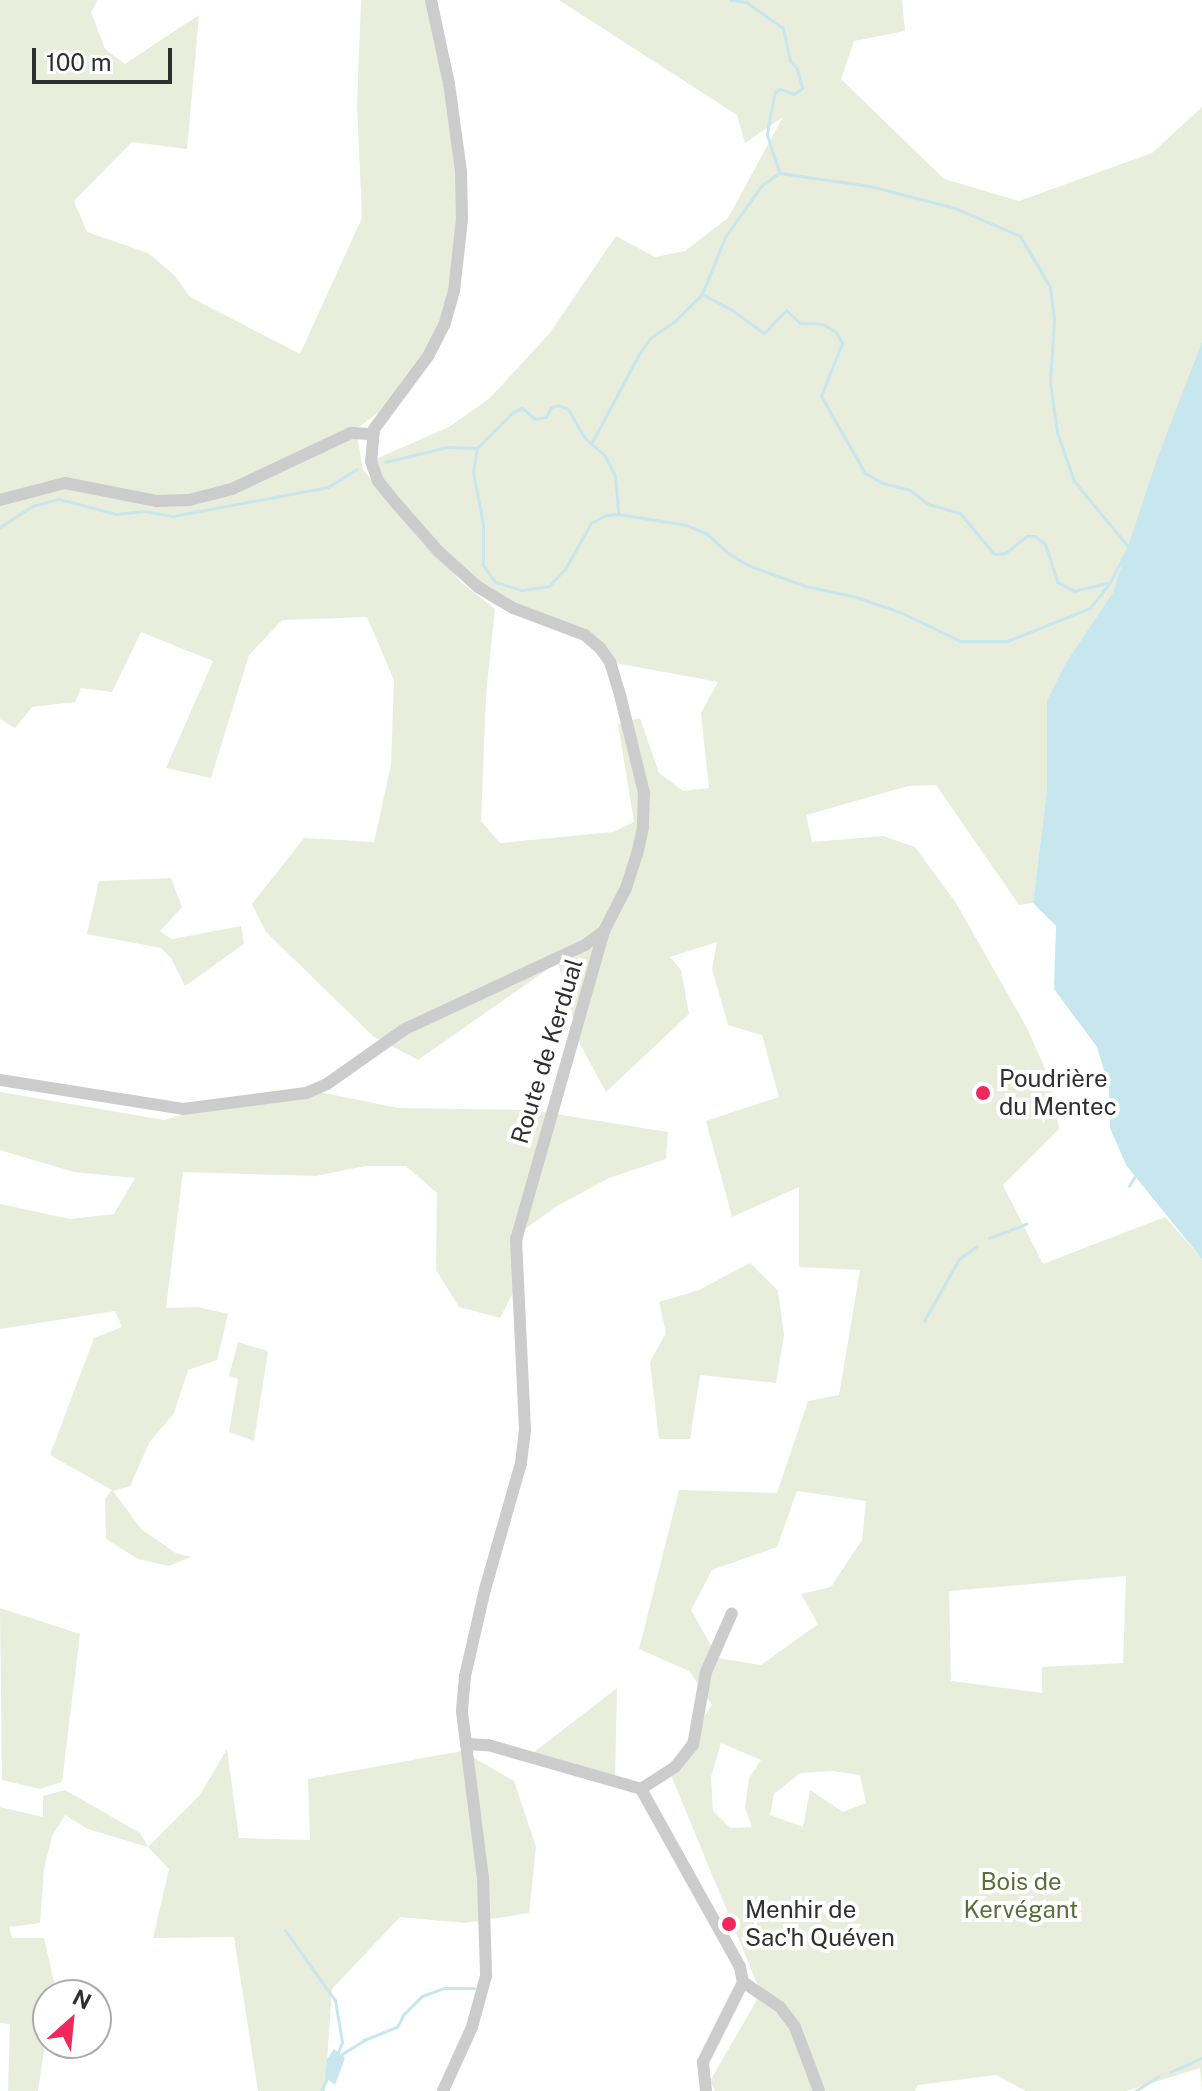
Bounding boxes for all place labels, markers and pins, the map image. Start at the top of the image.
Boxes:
place label: Poudrière du Mentec [999,1065,1117,1121]
marker: Poudrière du Mentec [974,1084,992,1102]
place label: Menhir de Sac'h Quéven [745,1896,895,1952]
marker: Menhir de Sac'h Quéven [720,1915,738,1933]

